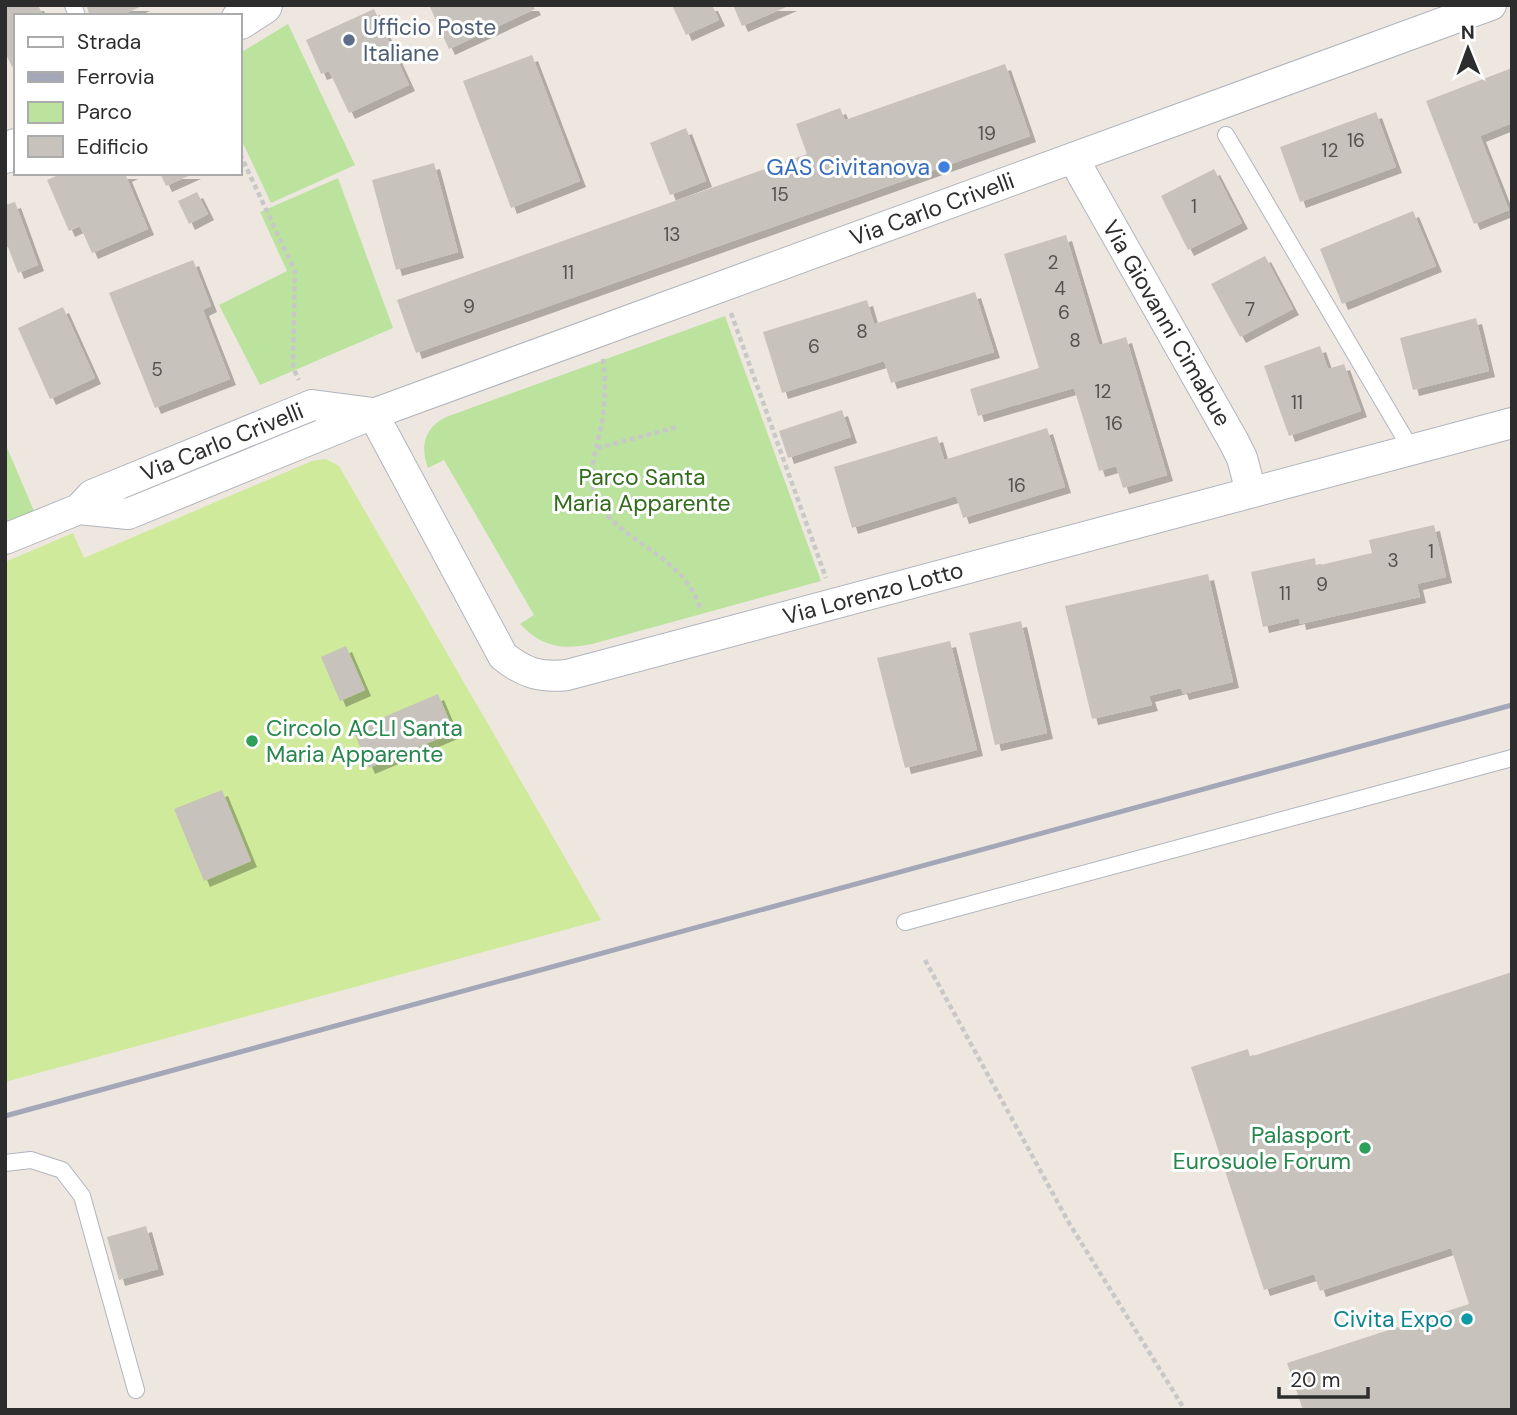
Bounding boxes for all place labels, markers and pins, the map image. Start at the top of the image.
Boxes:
place label: Ufficio Poste Italiane [363,12,496,68]
marker: Ufficio Poste Italiane [341,32,357,48]
place label: GAS Civitanova [766,152,930,182]
marker: GAS Civitanova [936,159,952,175]
place label: Circolo ACLI Santa Maria Apparente [266,713,463,769]
marker: Circolo ACLI Santa Maria Apparente [244,733,260,749]
place label: Palasport Eurosuole Forum [1173,1120,1351,1176]
marker: Palasport Eurosuole Forum [1357,1140,1373,1156]
place label: Civita Expo [1333,1304,1453,1334]
marker: Civita Expo [1459,1311,1475,1327]

